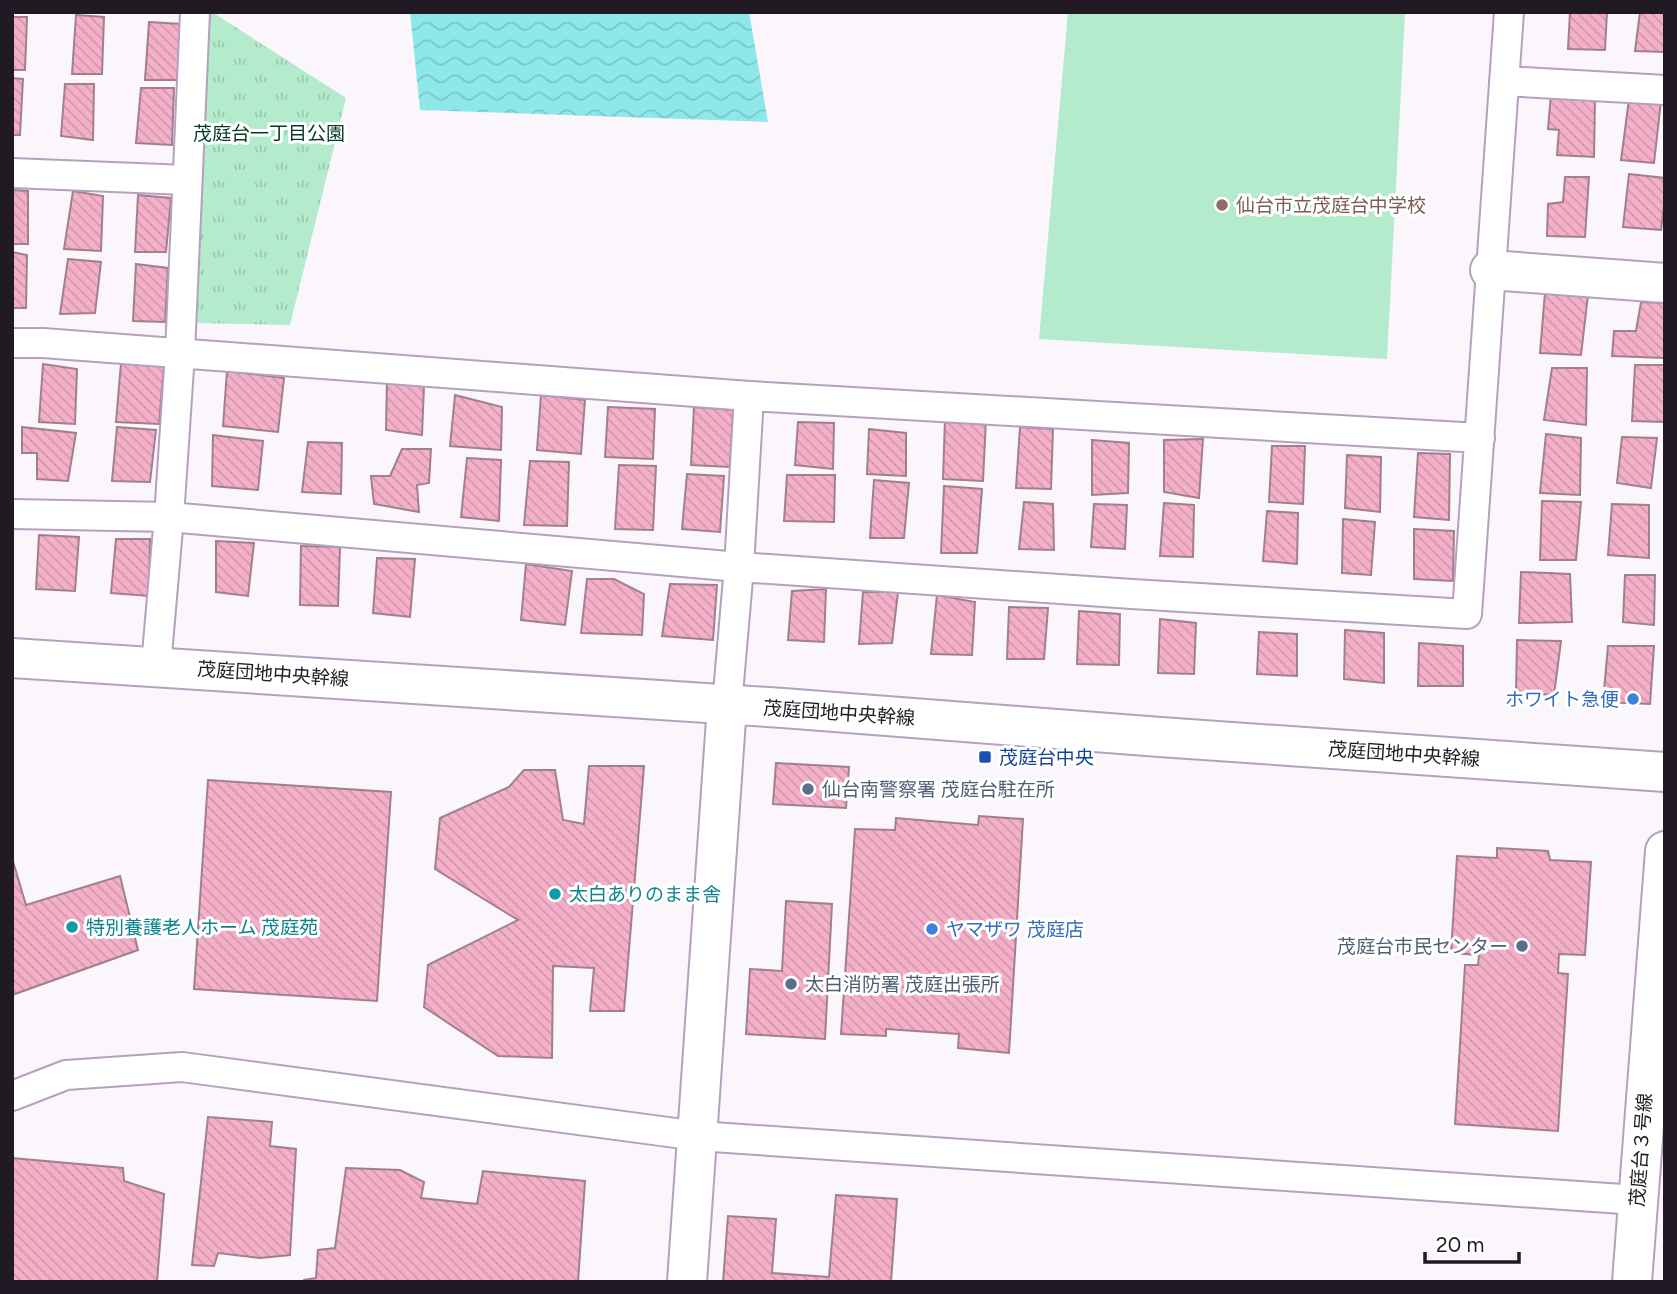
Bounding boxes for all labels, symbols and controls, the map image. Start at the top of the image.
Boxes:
park label: 茂庭台一丁目公園 [193,122,345,145]
place label: 仙台市立茂庭台中学校 [1236,194,1426,217]
marker: 仙台市立茂庭台中学校 [1214,197,1230,213]
street label: 茂庭団地中央幹線 [196,657,350,691]
place label: ホワイト急便 [1505,688,1619,711]
marker: ホワイト急便 [1625,691,1641,707]
street label: 茂庭団地中央幹線 [762,696,916,730]
street label: 茂庭団地中央幹線 [1327,737,1481,771]
place label: 茂庭台中央 [999,746,1094,769]
marker: 茂庭台中央 [977,749,993,765]
place label: 仙台南警察署 茂庭台駐在所 [822,778,1055,801]
marker: 仙台南警察署 茂庭台駐在所 [800,781,816,797]
place label: 太白ありのまま舎 [569,883,721,906]
marker: 太白ありのまま舎 [547,886,563,902]
place label: 特別養護老人ホーム 茂庭苑 [86,916,318,939]
place label: ヤマザワ 茂庭店 [946,918,1084,941]
marker: 特別養護老人ホーム 茂庭苑 [64,919,80,935]
marker: ヤマザワ 茂庭店 [924,921,940,937]
place label: 茂庭台市民センター [1337,935,1508,958]
marker: 茂庭台市民センター [1514,938,1530,954]
place label: 太白消防署 茂庭出張所 [805,973,1000,996]
marker: 太白消防署 茂庭出張所 [783,976,799,992]
street label: 茂庭台３号線 [1626,1092,1656,1208]
scale bar [1425,1220,1520,1264]
text: 20 m [1436,1232,1484,1257]

